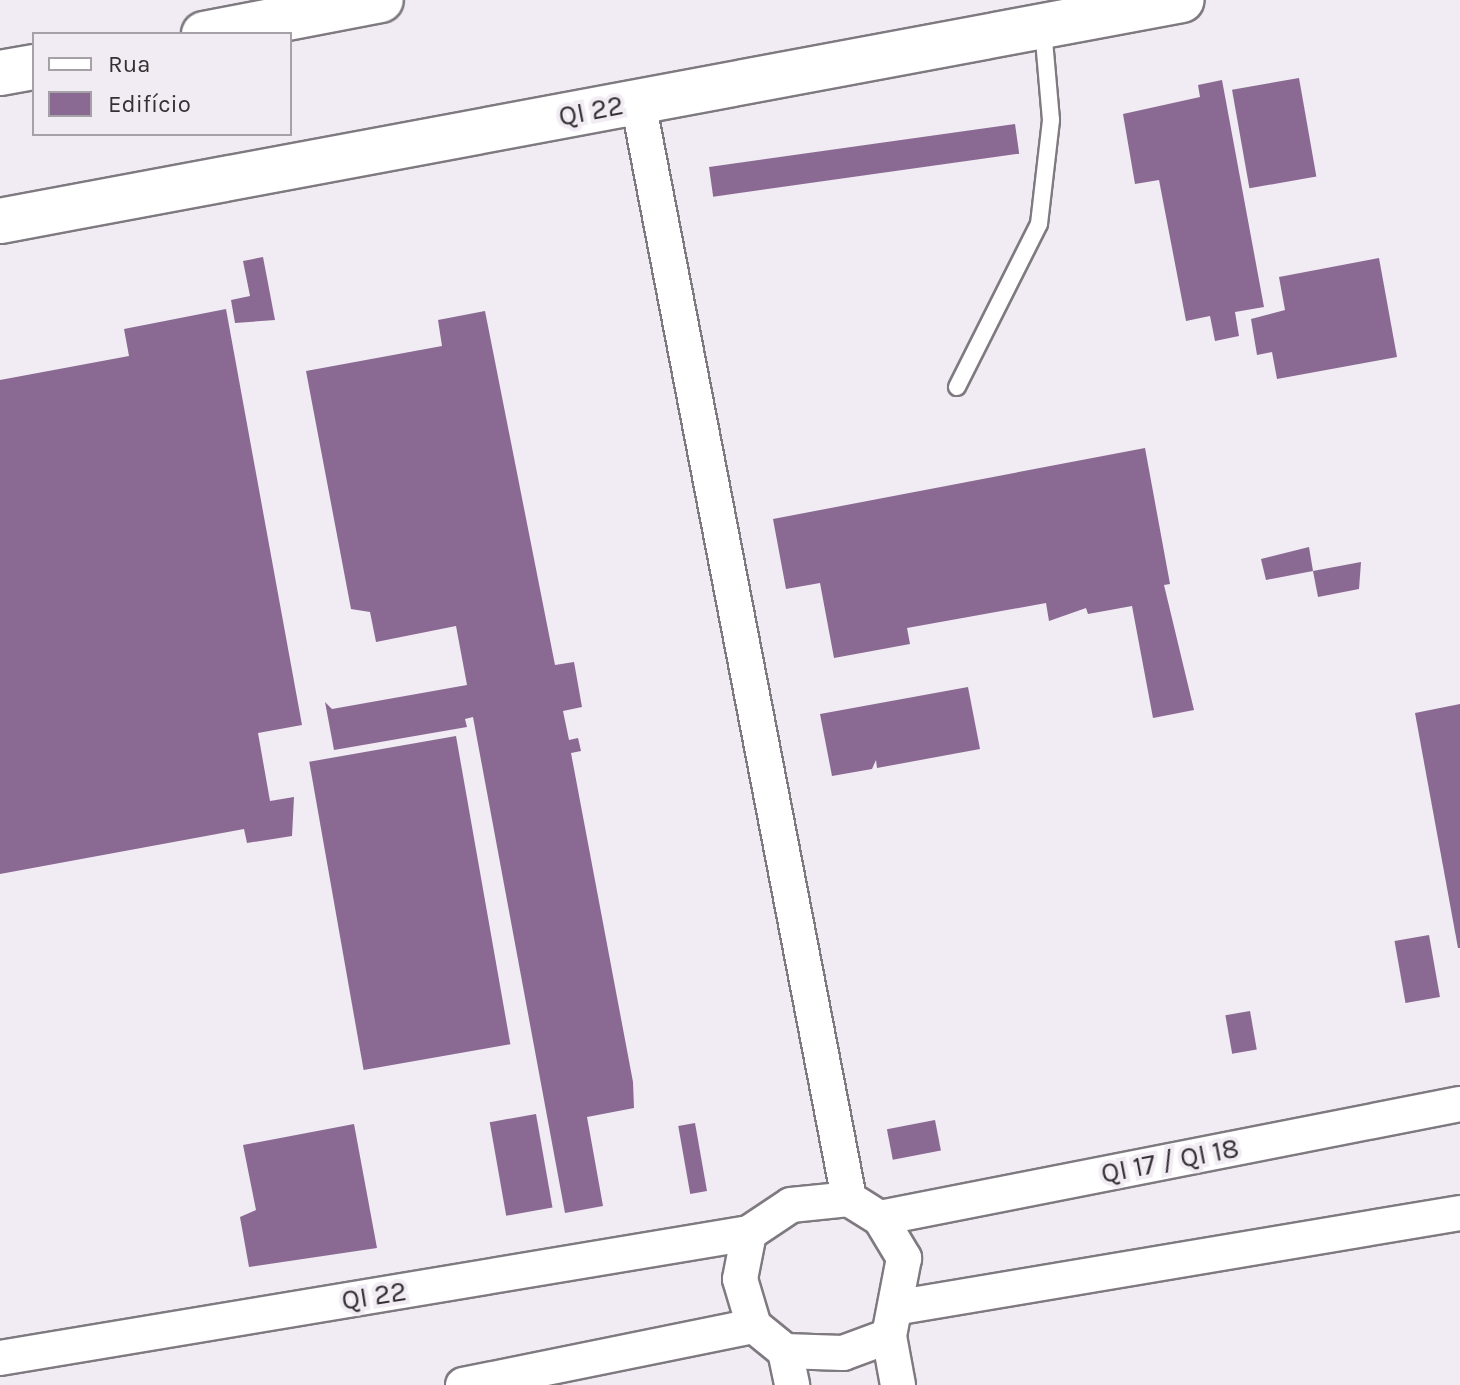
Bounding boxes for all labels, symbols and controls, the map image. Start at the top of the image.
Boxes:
legend [32,32,292,136]
text: Rua [108,50,150,78]
street label: QI 22 [556,88,626,134]
text: Edifício [108,90,191,118]
street label: QI 17 / QI 18 [1098,1131,1242,1191]
street label: QI 22 [339,1274,409,1318]

